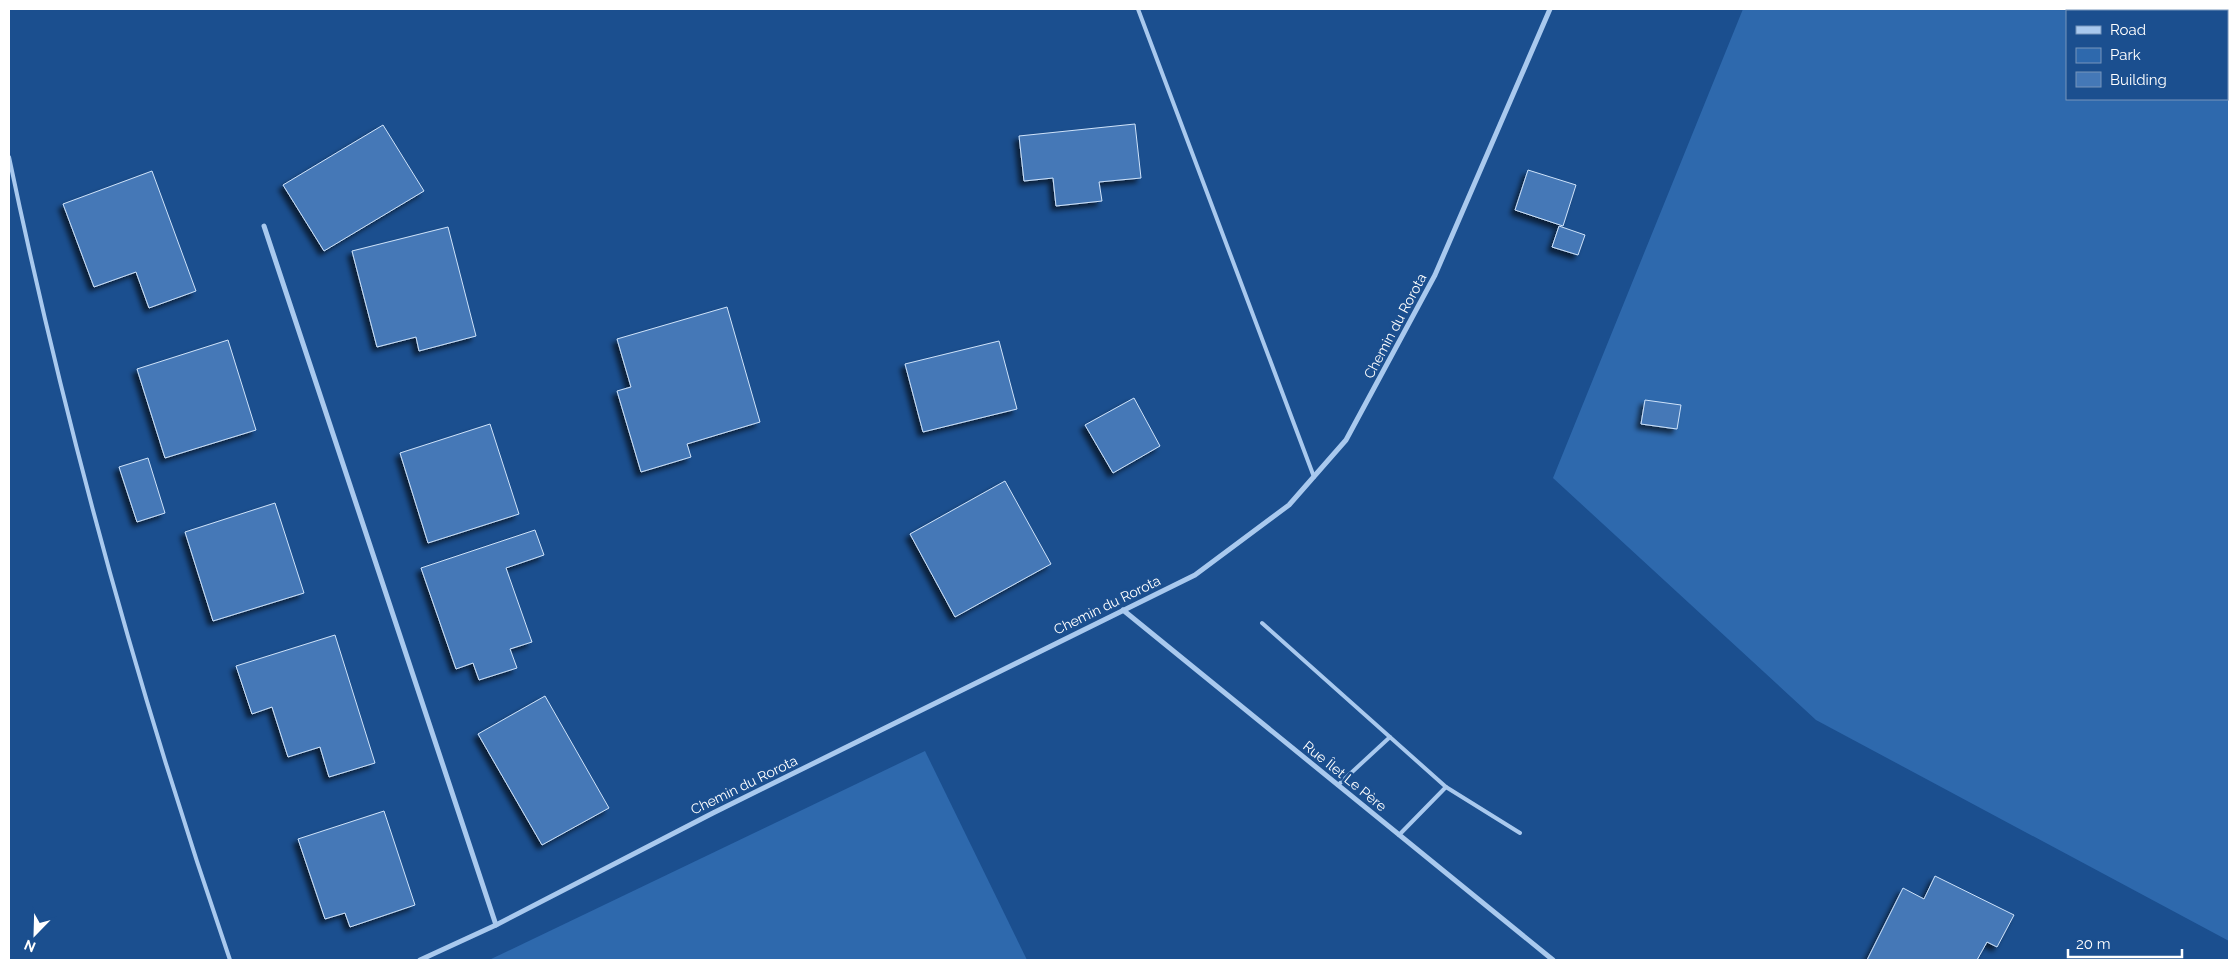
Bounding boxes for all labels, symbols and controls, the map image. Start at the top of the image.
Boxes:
legend [2066,10,2228,100]
text: Road [2110,21,2146,39]
text: Park [2110,46,2141,64]
text: Building [2110,71,2167,89]
street label: Chemin du Rorota [1361,271,1429,381]
street label: Chemin du Rorota [1051,572,1163,638]
street label: Rue Îlet Le Père [1300,737,1390,814]
street label: Chemin du Rorota [688,752,800,818]
north arrow [10,909,60,959]
scale bar [2068,926,2182,958]
text: 20 m [2076,935,2111,953]
text: N [22,937,38,955]

